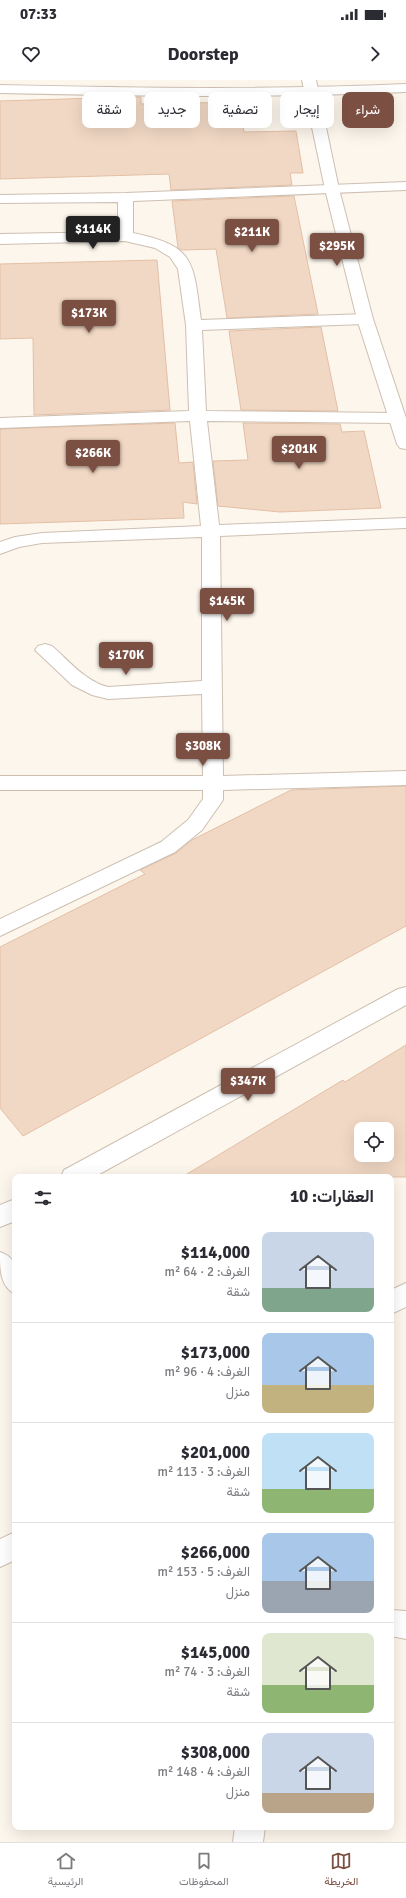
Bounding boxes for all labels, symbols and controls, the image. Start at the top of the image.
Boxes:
text: 07:33 [20,5,57,23]
icon: heart [20,43,42,65]
text: Doorstep [167,43,239,65]
icon: forward [364,43,386,65]
chip: شقة [82,92,136,128]
chip: جديد [144,92,200,128]
chip: تصفية [208,92,272,128]
chip: إيجار [280,92,334,128]
chip: شراء [342,92,394,128]
pin: $114K [65,216,121,250]
pin: $211K [224,219,280,253]
text: $114K [75,221,111,237]
text: $211K [234,224,270,240]
pin: $295K [309,233,365,267]
text: $295K [319,238,355,254]
pin: $173K [61,300,117,334]
text: $173K [71,305,107,321]
pin: $201K [271,436,327,470]
pin: $266K [65,440,121,474]
text: $201K [281,441,317,457]
text: $266K [75,445,111,461]
pin: $145K [199,588,255,622]
text: $145K [209,593,245,609]
pin: $170K [98,642,154,676]
text: $170K [108,647,144,663]
pin: $308K [175,733,231,767]
text: $308K [185,738,221,754]
pin: $347K [220,1068,276,1102]
text: $347K [230,1073,266,1089]
map controls [354,1122,394,1162]
button: locate [354,1122,394,1162]
text: العقارات: 10 [290,1186,374,1207]
icon: filters [32,1187,54,1209]
text: $114,000 [181,1242,250,1263]
icon: home [294,1248,342,1296]
text: الغرف: 2 · 64 m² [165,1264,250,1280]
text: شقة [227,1284,250,1300]
text: $173,000 [181,1342,250,1363]
icon: home [294,1349,342,1397]
text: الغرف: 4 · 96 m² [165,1364,250,1380]
text: منزل [226,1384,250,1400]
text: $201,000 [181,1442,250,1463]
icon: home [294,1449,342,1497]
text: الغرف: 3 · 113 m² [158,1464,250,1480]
text: شقة [227,1484,250,1500]
text: $266,000 [181,1542,250,1563]
icon: home [294,1549,342,1597]
text: الغرف: 5 · 153 m² [158,1564,250,1580]
text: منزل [226,1584,250,1600]
text: $145,000 [181,1642,250,1663]
icon: home [294,1649,342,1697]
text: الغرف: 3 · 74 m² [165,1664,250,1680]
text: شقة [227,1684,250,1700]
text: $308,000 [181,1742,250,1763]
icon: home [294,1749,342,1797]
text: الغرف: 4 · 148 m² [158,1764,250,1780]
text: منزل [226,1784,250,1800]
tab: الرئيسية [48,1850,83,1891]
tab: المحفوظات [179,1850,229,1891]
tab: الخريطة [324,1850,358,1891]

